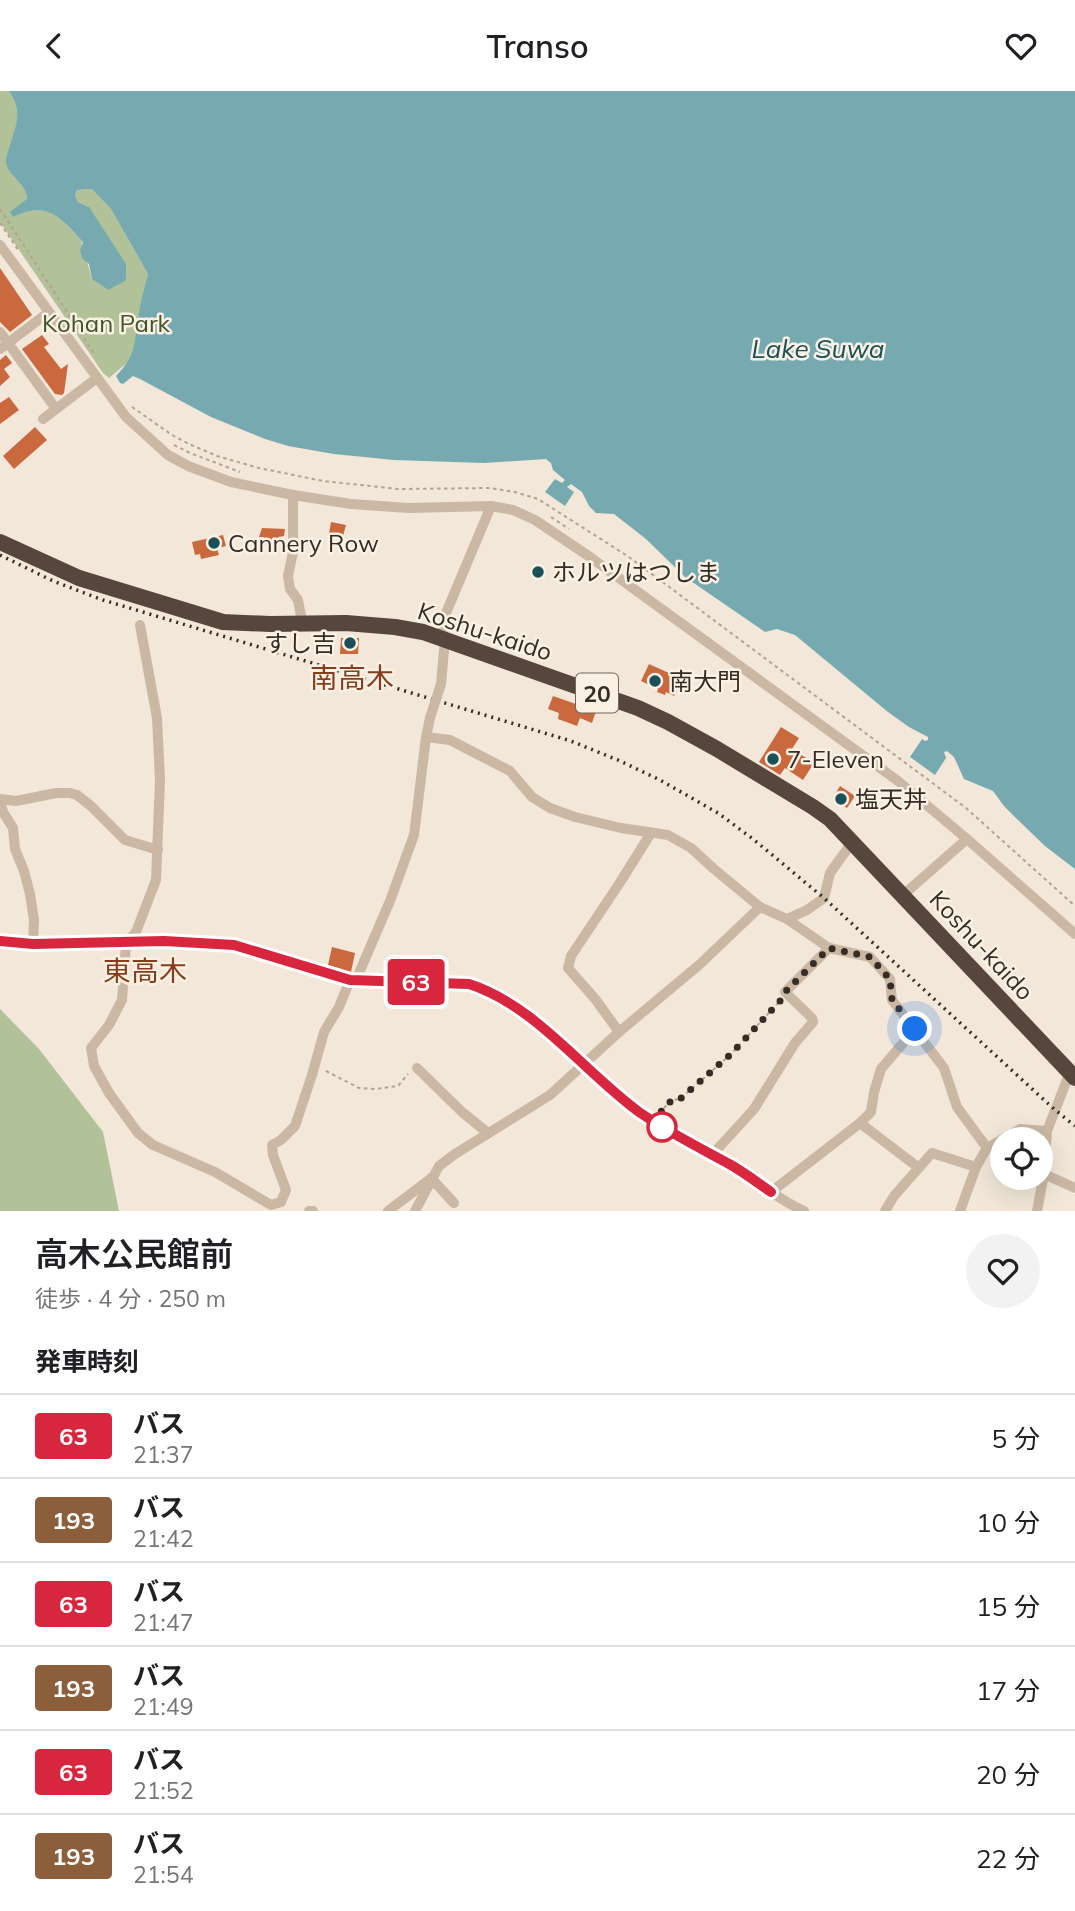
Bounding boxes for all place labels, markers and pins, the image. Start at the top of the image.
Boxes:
place label: Cannery Row [228,528,379,558]
marker: Cannery Row [206,535,222,551]
place label: ホルツはつしま [552,557,720,587]
marker: ホルツはつしま [530,564,546,580]
place label: すし吉 [264,628,336,658]
marker: すし吉 [342,635,358,651]
place label: 南大門 [669,666,741,696]
marker: 南大門 [647,673,663,689]
place label: 7-Eleven [787,744,884,774]
marker: 7-Eleven [765,751,781,767]
place label: 塩天丼 [855,784,927,814]
marker: 塩天丼 [833,791,849,807]
unlabelled marker [647,1112,677,1142]

